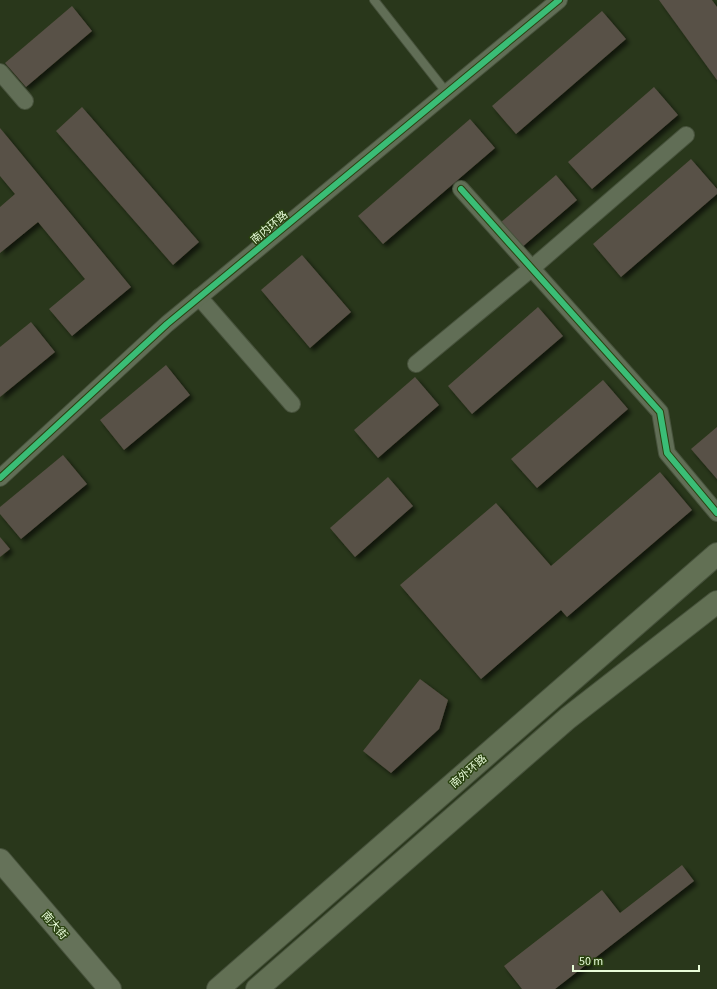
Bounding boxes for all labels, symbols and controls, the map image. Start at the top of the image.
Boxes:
street label: 南内环路 [248,207,291,247]
street label: 南外环路 [447,751,490,791]
street label: 南大街 [38,908,71,943]
scale bar [573,947,699,973]
text: 50 m [579,953,603,970]

